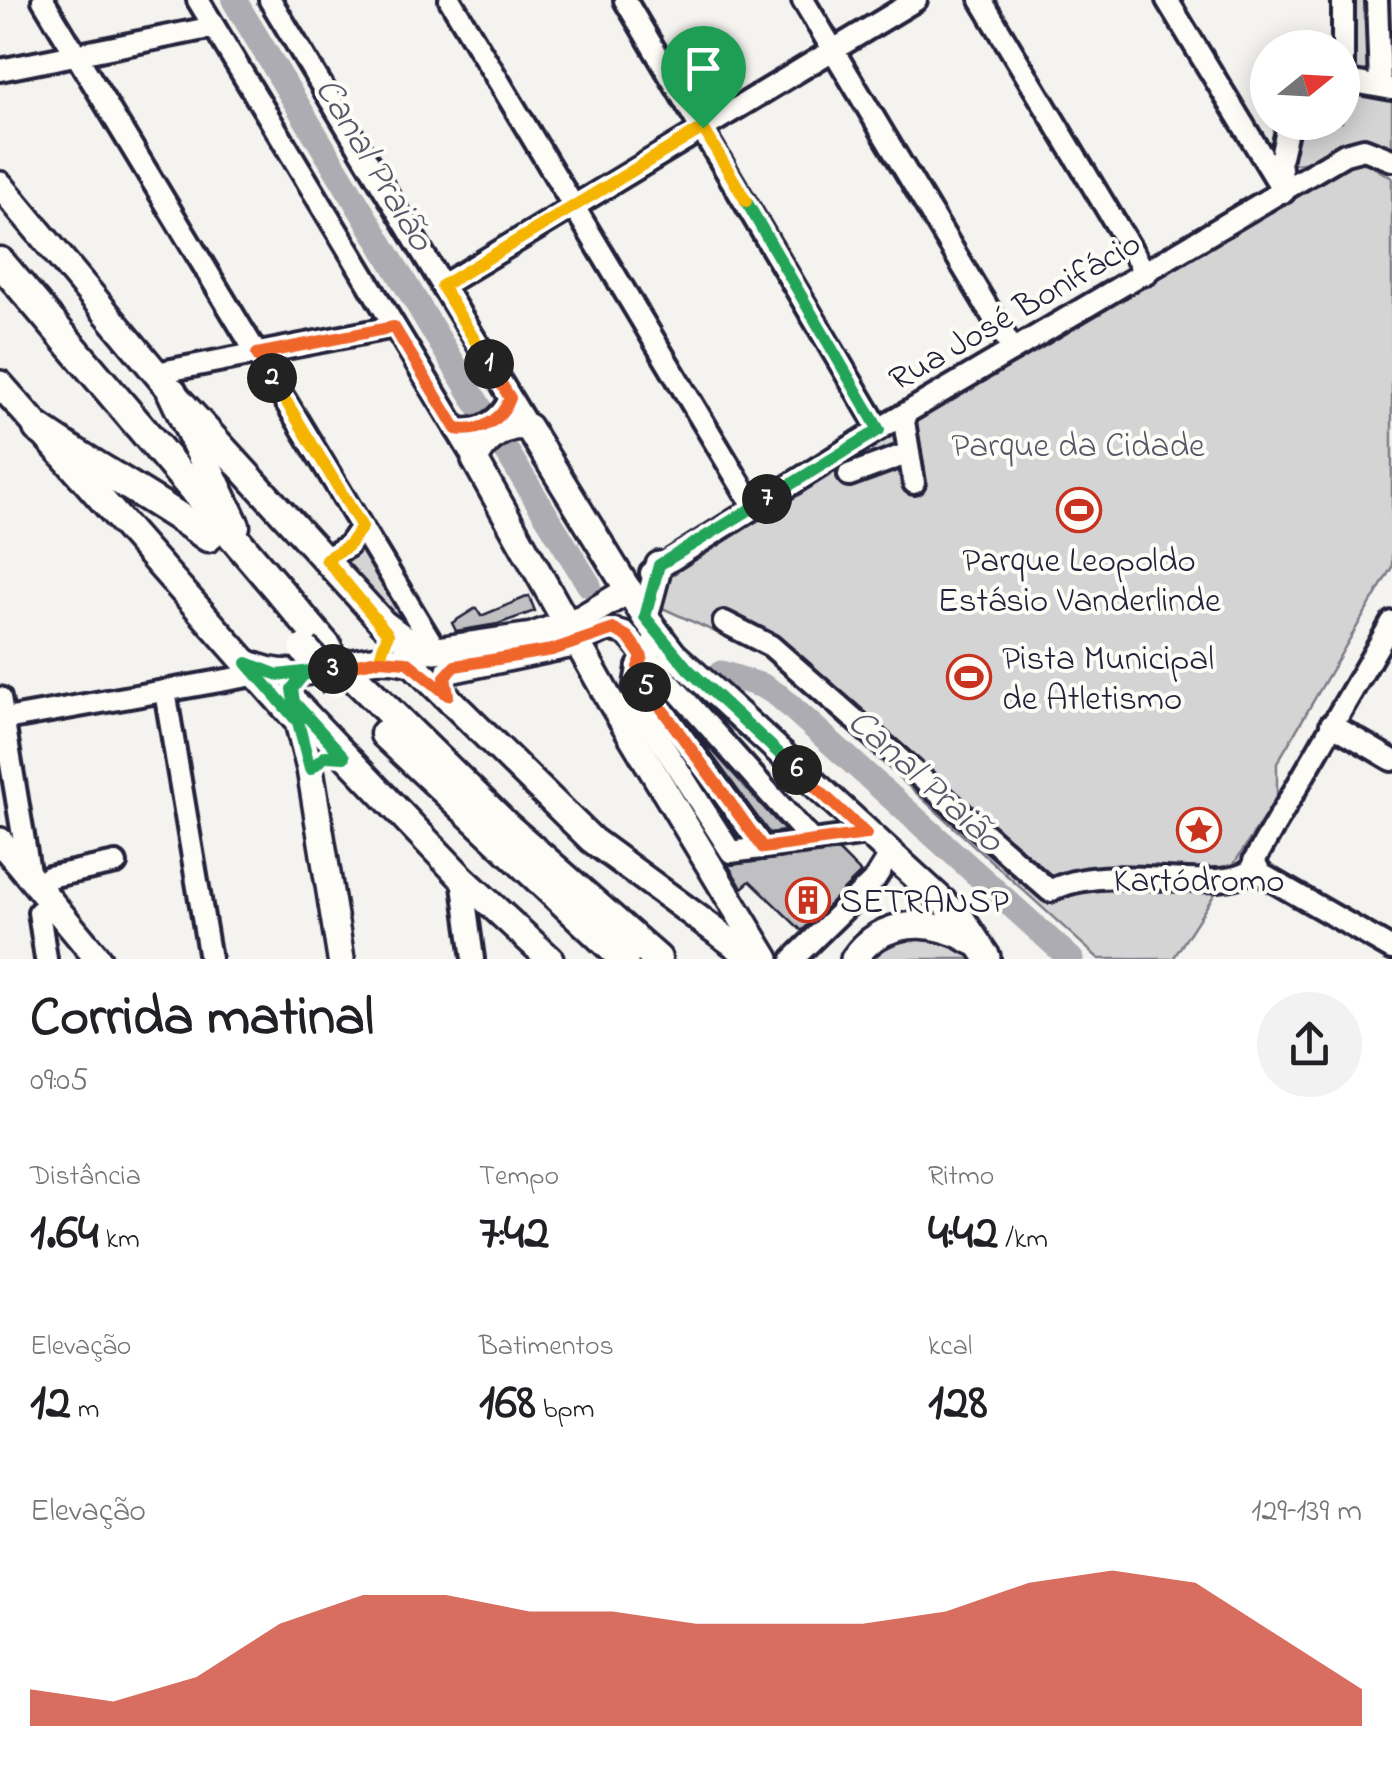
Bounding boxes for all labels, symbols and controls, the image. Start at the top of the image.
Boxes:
pin [661,26,746,129]
north arrow [1250,30,1360,140]
map controls [1250,30,1360,140]
icon: arrive [676,41,731,96]
water label: Canal Praião [299,67,447,264]
street label: Rua José Bonifácio [880,220,1151,406]
pin: 1 [464,339,514,389]
text: 1 [485,343,493,384]
pin: 2 [247,353,297,403]
text: 2 [265,357,279,398]
park label: Parque da Cidade [951,422,1205,473]
pin: 7 [742,474,792,524]
text: 7 [761,478,773,519]
sports icon: Parque Leopoldo Estásio Vanderlinde [1056,487,1102,533]
place label: Parque Leopoldo Estásio Vanderlinde [937,537,1221,628]
place label: Pista Municipal de Atletismo [1002,635,1214,726]
pin: 3 [308,644,358,694]
text: 3 [327,648,339,689]
sports icon: Pista Municipal de Atletismo [946,654,992,700]
pin: 5 [621,662,671,712]
text: 5 [638,666,654,707]
water label: Canal Praião [833,696,1016,869]
pin: 6 [772,745,822,795]
text: 6 [791,749,803,790]
place icon: Kartódromo [1176,807,1222,853]
place label: Kartódromo [1114,857,1284,908]
building icon: SETRANSP [785,877,831,923]
place label: SETRANSP [840,878,1009,929]
text: Corrida matinal [30,980,374,1060]
button: share [1257,992,1362,1097]
text: 09:05 [30,1058,88,1105]
text: Distância [30,1157,141,1198]
text: Tempo [479,1157,559,1198]
text: Ritmo [928,1157,994,1198]
text: 1.64 [30,1198,99,1271]
text: 7:42 [479,1198,549,1271]
text: 4:42 [928,1198,998,1271]
text: km [99,1220,140,1261]
text: /km [998,1220,1048,1261]
text: Elevação [30,1327,131,1368]
text: Batimentos [479,1327,614,1368]
text: kcal [928,1327,973,1368]
text: 12 [30,1368,71,1441]
text: 168 [479,1368,536,1441]
text: 128 [928,1368,988,1441]
text: m [71,1390,99,1431]
text: bpm [536,1390,594,1431]
text: Elevação [30,1489,146,1536]
text: 129–139 m [1251,1489,1362,1536]

